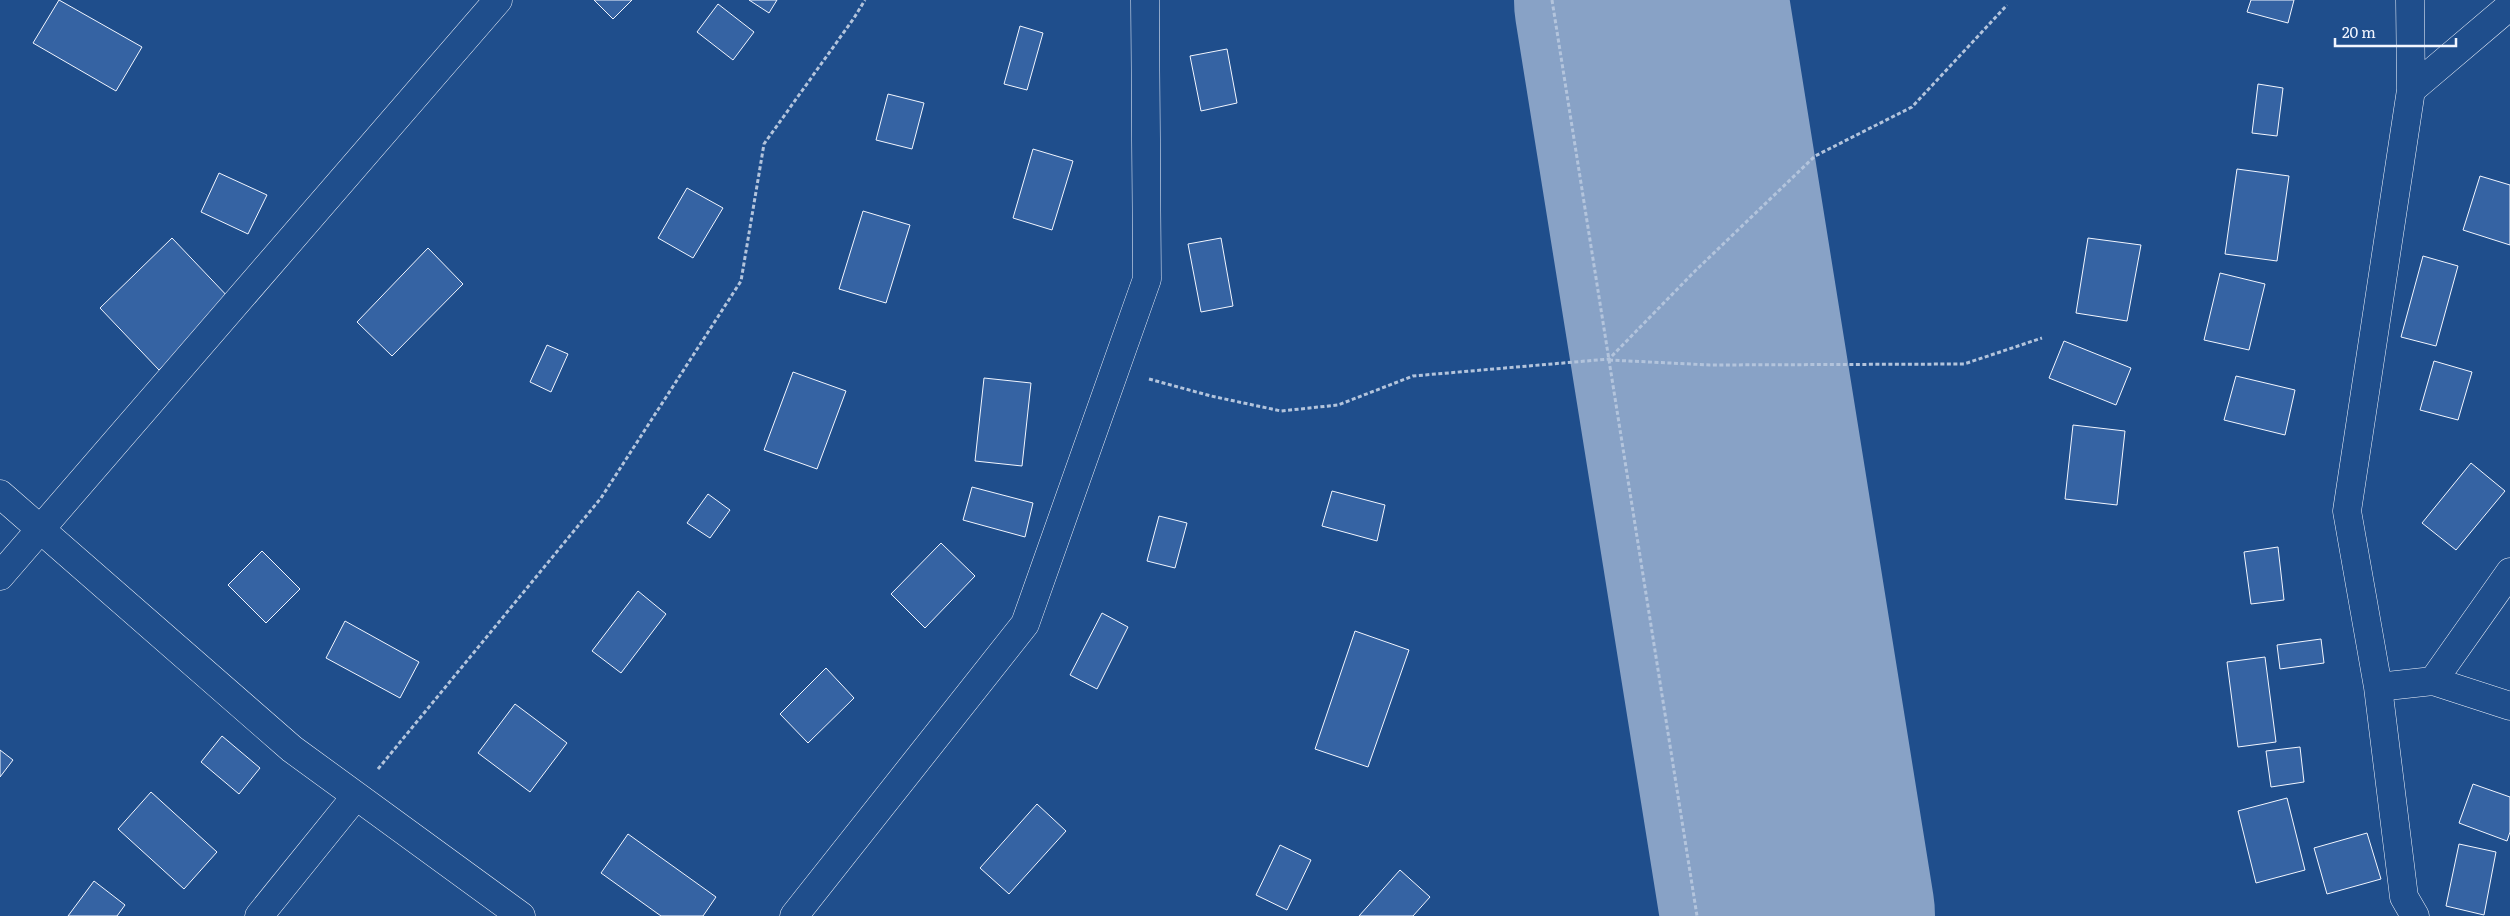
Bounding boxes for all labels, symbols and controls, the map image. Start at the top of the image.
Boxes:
scale bar [2335,15,2456,47]
text: 20 m [2342,20,2376,43]

